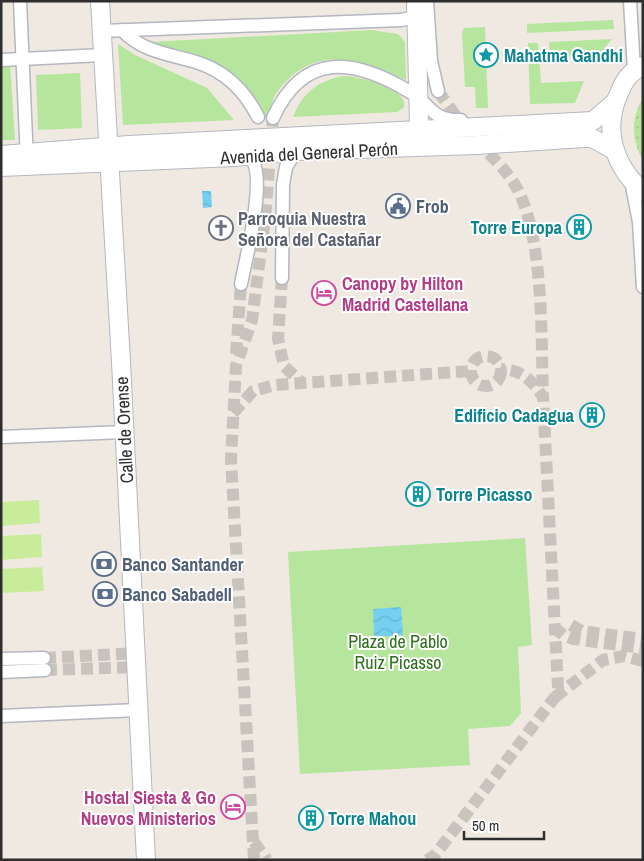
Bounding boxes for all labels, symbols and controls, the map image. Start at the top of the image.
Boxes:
place icon: Mahatma Gandhi [473,42,499,68]
place label: Mahatma Gandhi [504,43,623,68]
street label: Avenida del General Perón [219,136,398,170]
public building icon: Frob [385,193,411,219]
place label: Frob [416,194,449,219]
place label: Parroquia Nuestra Señora del Castañar [238,206,381,252]
building icon: Torre Europa [566,214,592,240]
church icon: Parroquia Nuestra Señora del Castañar [208,215,234,241]
place label: Torre Europa [470,215,563,240]
place label: Canopy by Hilton Madrid Castellana [342,271,469,317]
hotel icon: Canopy by Hilton Madrid Castellana [311,280,337,306]
street label: Calle de Orense [109,376,139,484]
building icon: Edificio Cadagua [579,402,605,428]
place label: Edificio Cadagua [454,403,575,428]
building icon: Torre Picasso [405,481,431,507]
place label: Torre Picasso [436,482,533,507]
bank icon: Banco Santander [91,551,117,577]
place label: Banco Santander [122,552,244,577]
bank icon: Banco Sabadell [92,581,118,607]
place label: Banco Sabadell [122,582,232,607]
park label: Plaza de Pablo Ruiz Picasso [348,629,448,675]
place label: Hostal Siesta & Go Nuevos Ministerios [81,785,216,831]
hotel icon: Hostal Siesta & Go Nuevos Ministerios [220,794,246,820]
building icon: Torre Mahou [298,805,324,831]
place label: Torre Mahou [328,806,416,831]
scale bar [464,808,544,840]
text: 50 m [472,815,499,836]

